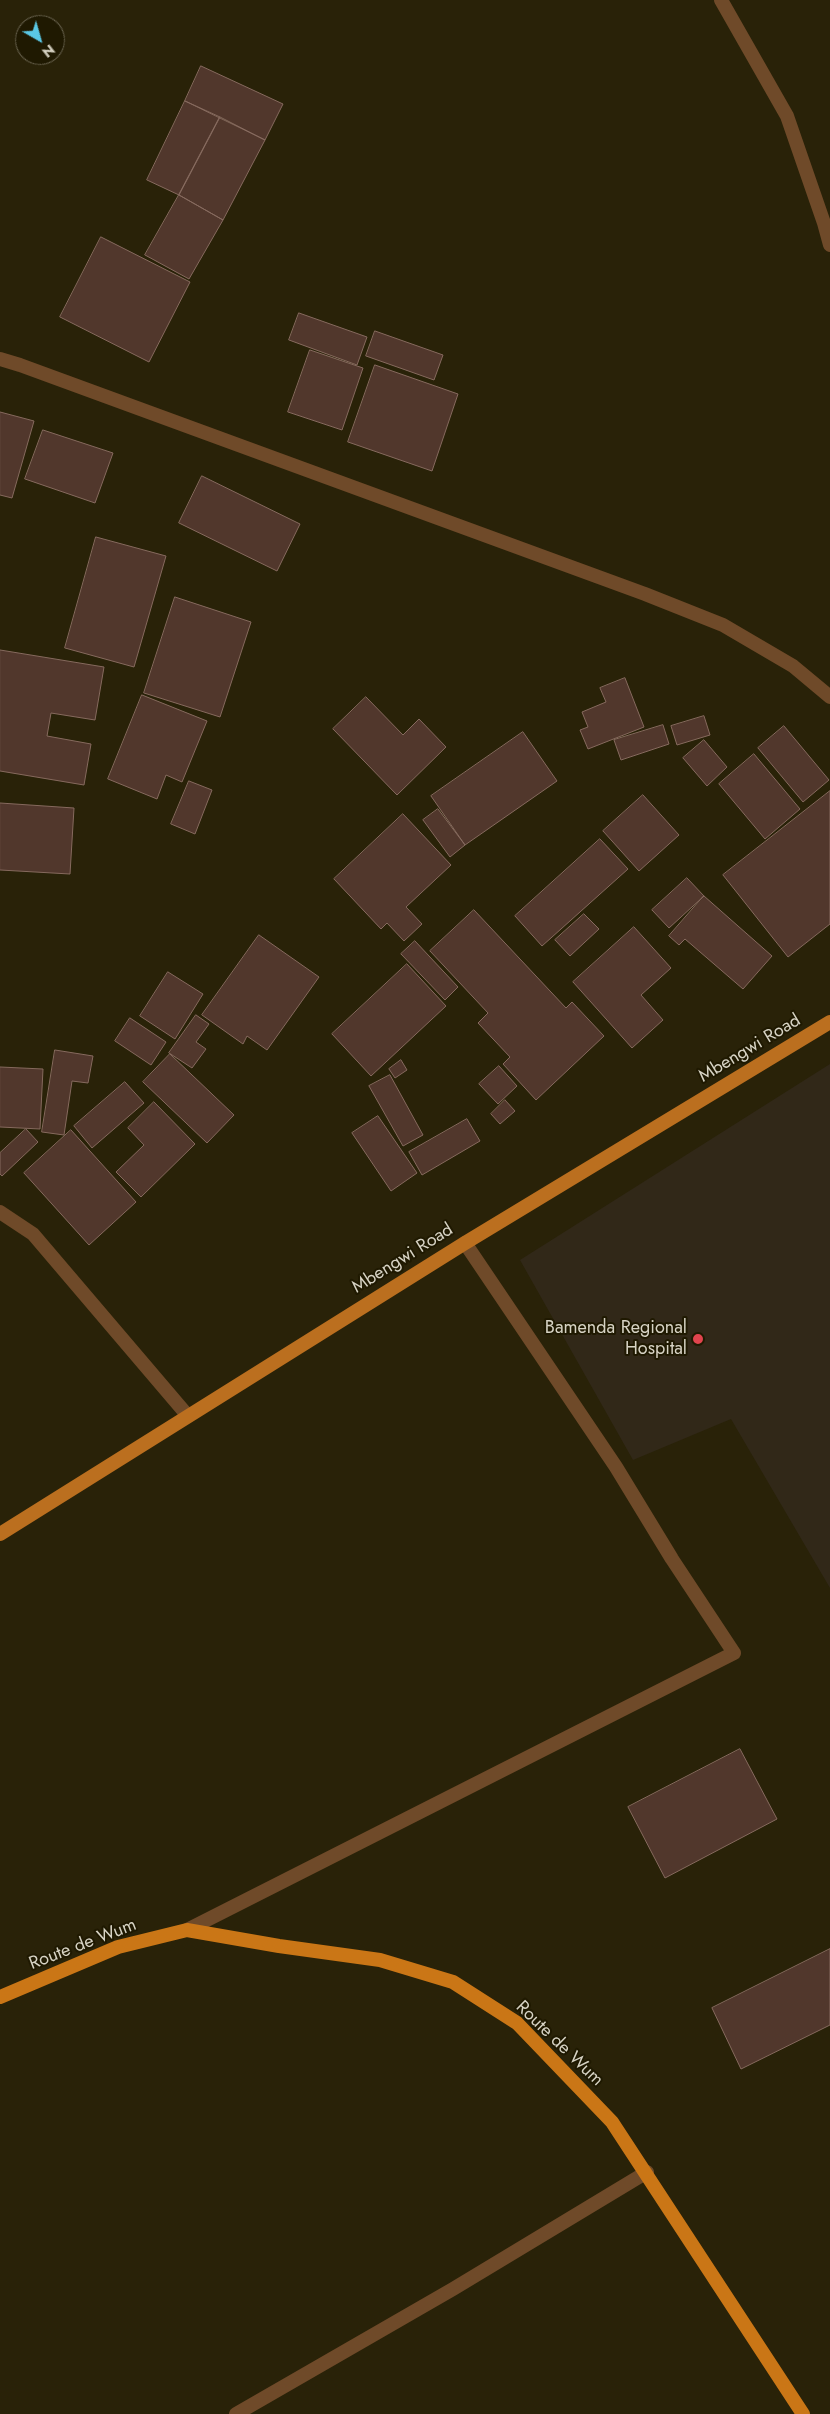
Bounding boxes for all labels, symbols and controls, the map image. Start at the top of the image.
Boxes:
north arrow [15,15,65,65]
text: N [38,40,59,62]
street label: Mbengwi Road [695,1010,805,1088]
street label: Mbengwi Road [349,1219,457,1299]
place label: Bamenda Regional Hospital [545,1318,687,1360]
marker: Bamenda Regional Hospital [691,1332,705,1346]
street label: Route de Wum [26,1915,140,1975]
street label: Route de Wum [511,1997,607,2091]

